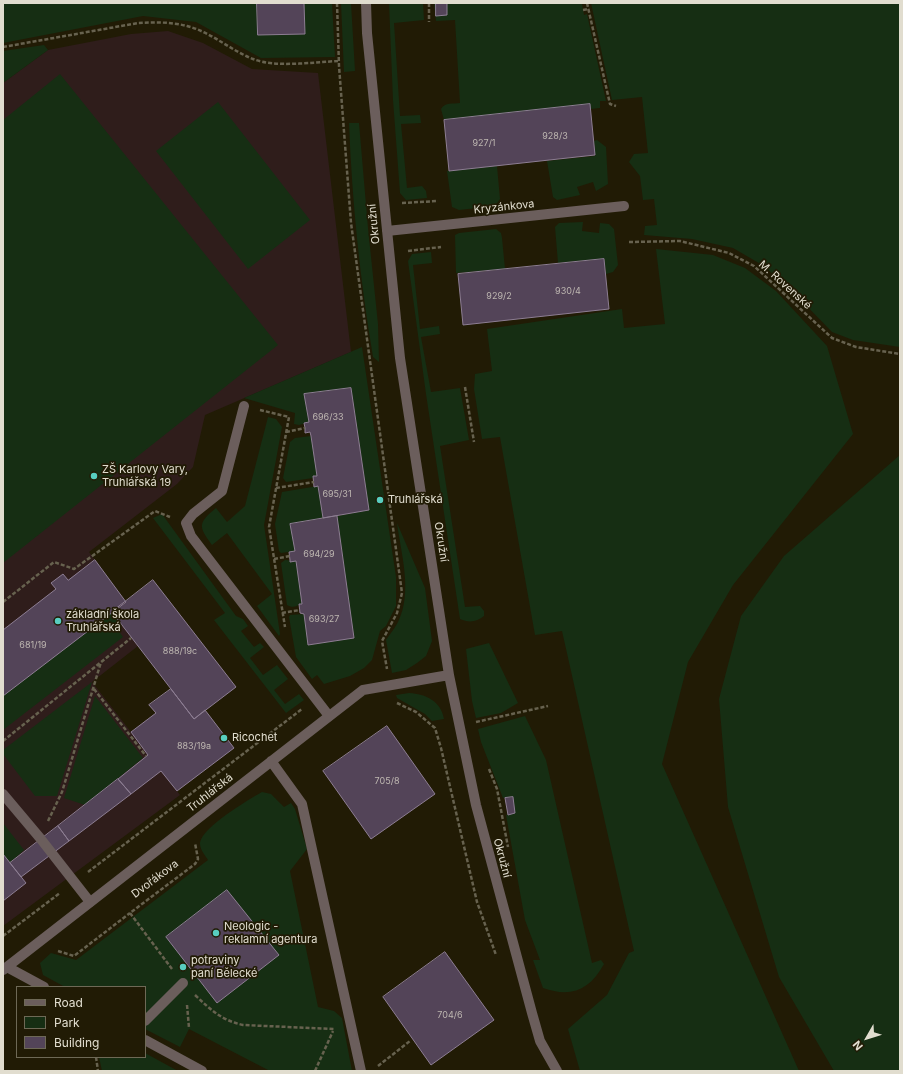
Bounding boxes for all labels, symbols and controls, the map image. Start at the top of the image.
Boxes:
house number: 928/3 [542,131,568,141]
house number: 927/1 [472,138,496,148]
street label: Kryzánkova [473,197,535,217]
street label: Okružní [365,203,383,245]
street label: M. Rovenské [756,258,814,312]
house number: 930/4 [555,286,581,296]
house number: 929/2 [486,291,512,301]
house number: 696/33 [312,412,344,422]
place label: ZŠ Karlovy Vary, Truhlářská 19 [102,463,188,489]
marker: ZŠ Karlovy Vary, Truhlářská 19 [89,471,99,481]
house number: 695/31 [322,489,352,499]
place label: Truhlářská [388,493,443,507]
marker: Truhlářská [375,495,385,505]
street label: Okružní [431,521,451,563]
house number: 694/29 [303,549,335,559]
place label: základní škola Truhlářská [66,608,139,634]
house number: 693/27 [309,614,339,624]
marker: základní škola Truhlářská [53,616,63,626]
house number: 681/19 [19,640,47,650]
house number: 888/19c [163,646,197,656]
place label: Ricochet [232,731,277,745]
marker: Ricochet [219,733,229,743]
house number: 883/19a [177,741,211,751]
street label: Truhlářská [184,771,236,815]
house number: 705/8 [375,776,399,786]
street label: Okružní [490,837,514,879]
street label: Dvořákova [129,857,181,901]
place label: Neologic - reklamní agentura [224,920,317,946]
marker: Neologic - reklamní agentura [211,928,221,938]
place label: potraviny paní Bělecké [191,954,257,980]
marker: potraviny paní Bělecké [178,962,188,972]
legend [16,986,146,1058]
text: Road [54,995,83,1010]
house number: 704/6 [437,1010,463,1020]
text: Park [54,1015,80,1030]
north arrow [847,1018,887,1058]
text: Building [54,1035,99,1050]
text: N [850,1038,866,1053]

